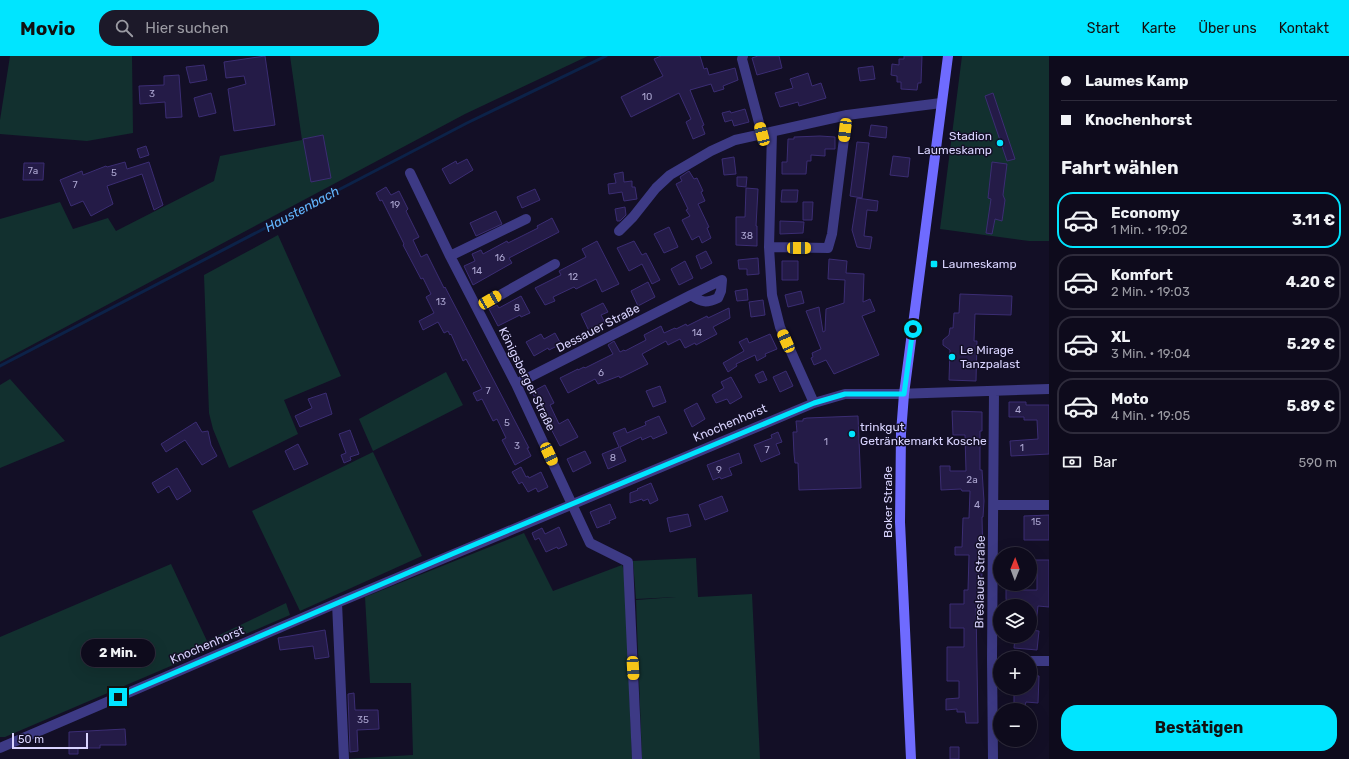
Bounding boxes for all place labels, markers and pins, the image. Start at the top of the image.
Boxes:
place label: Stadion Laumeskamp [917,129,992,157]
marker: Stadion Laumeskamp [995,138,1005,148]
place label: Laumeskamp [942,257,1017,271]
marker: Laumeskamp [929,259,939,269]
place label: Le Mirage Tanzpalast [960,343,1020,371]
marker: Le Mirage Tanzpalast [947,352,957,362]
place label: trinkgut Getränkemarkt Kosche [860,420,987,448]
marker: trinkgut Getränkemarkt Kosche [847,429,857,439]

